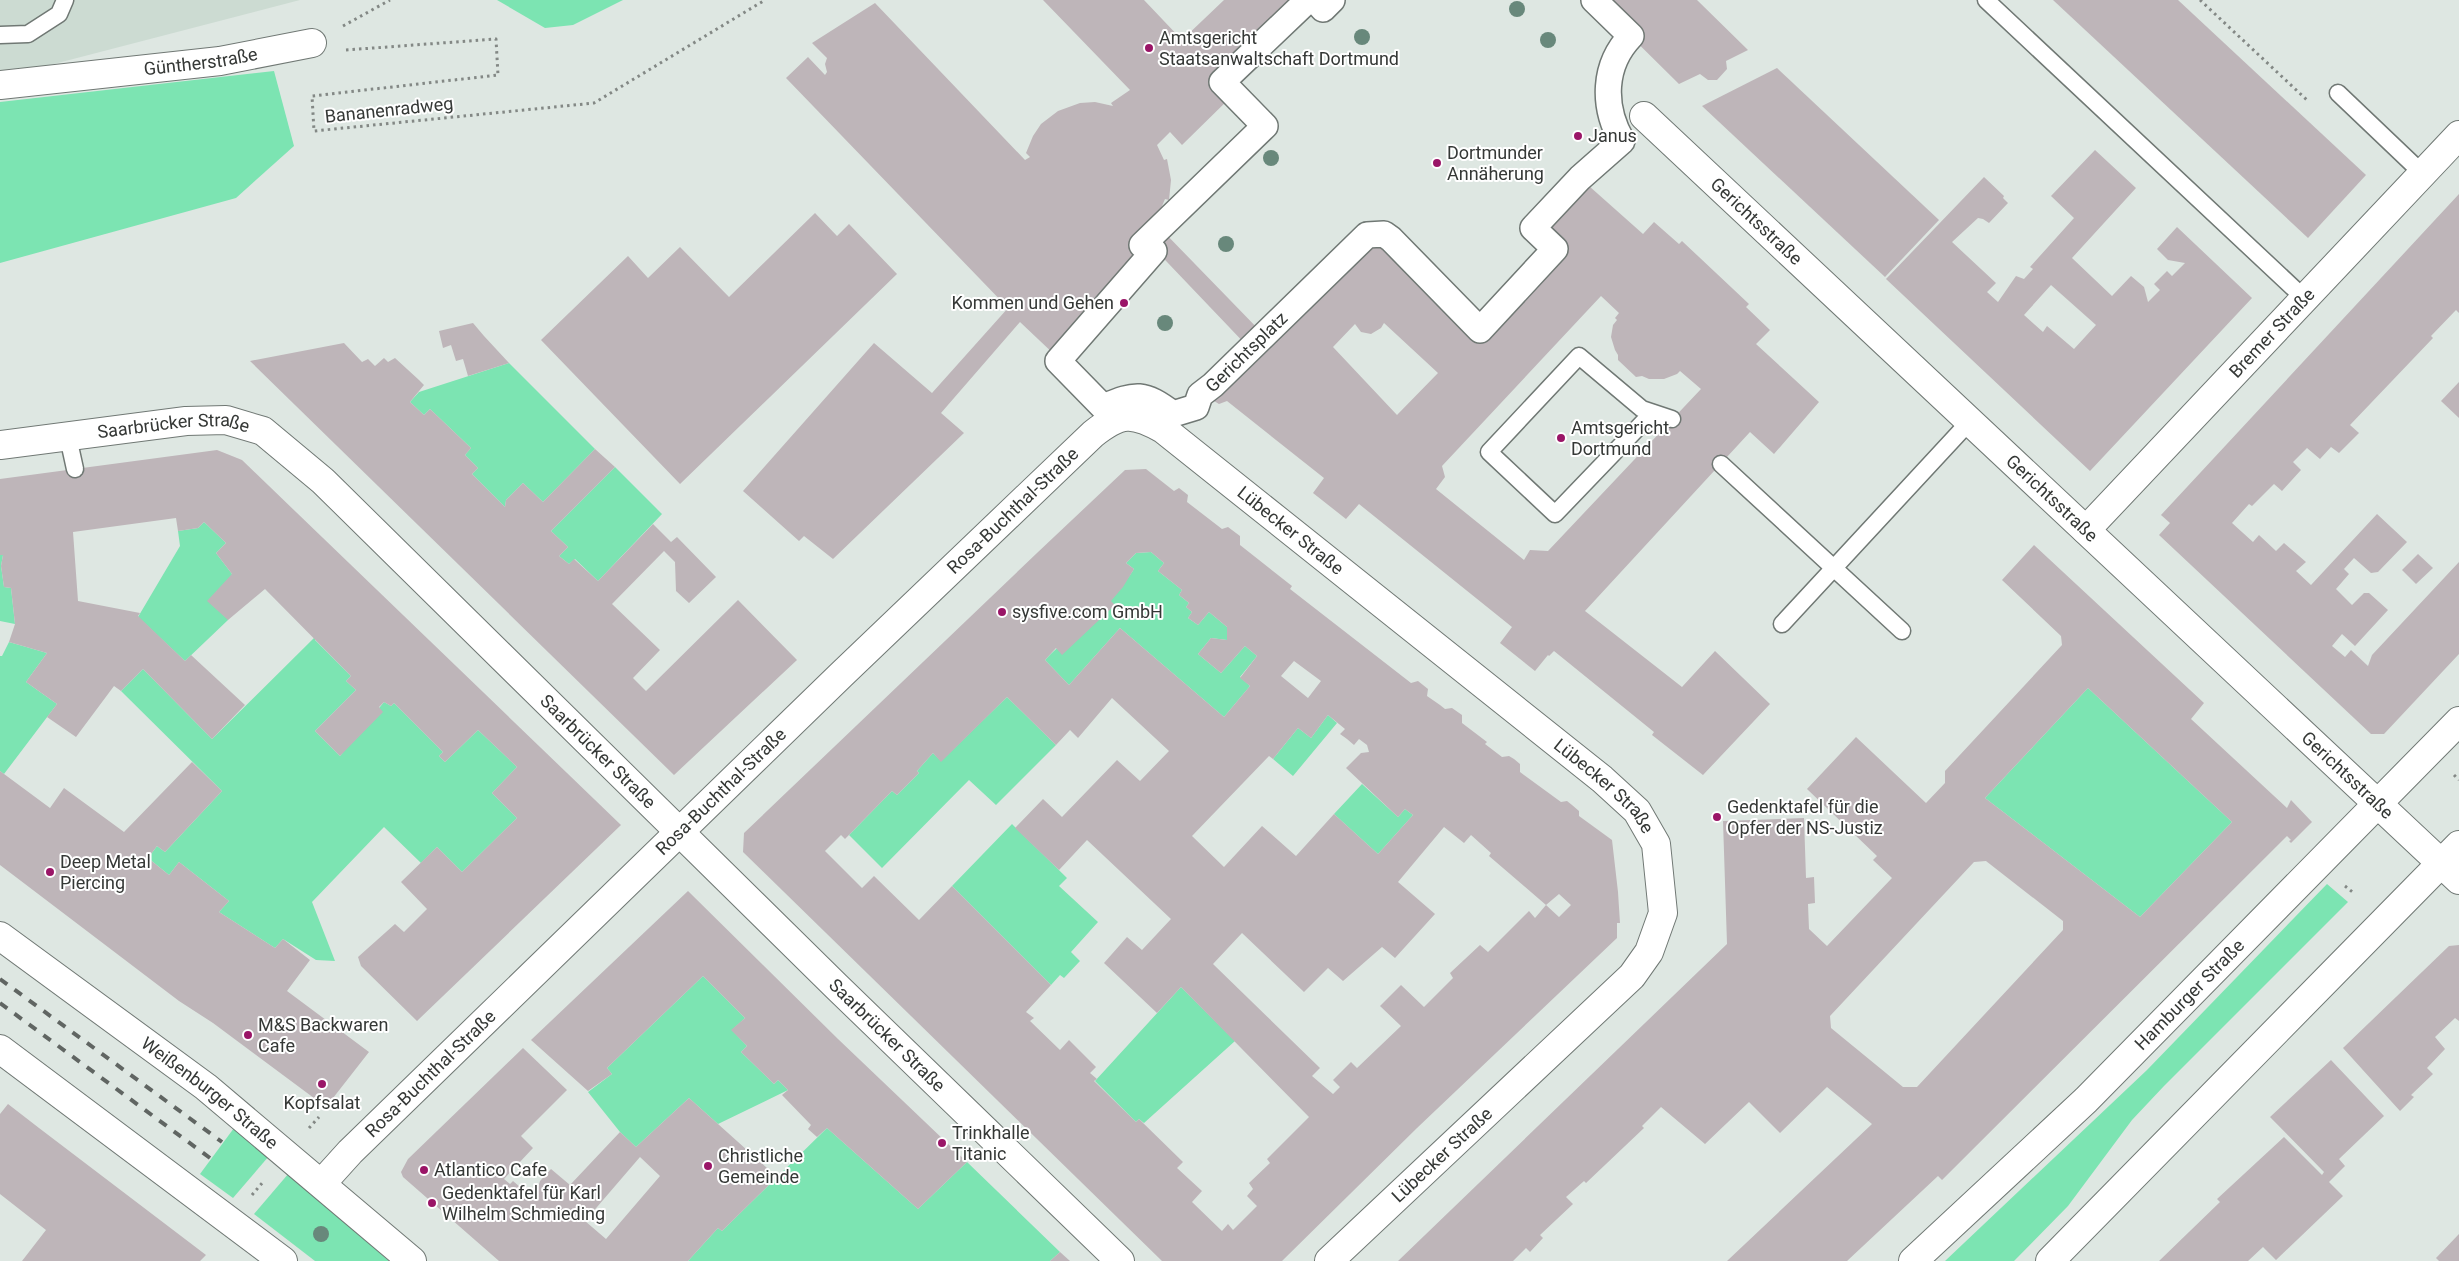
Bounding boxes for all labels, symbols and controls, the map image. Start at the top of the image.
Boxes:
place label: Amtsgericht Staatsanwaltschaft Dortmund [1159,27,1399,69]
marker: Amtsgericht Staatsanwaltschaft Dortmund [1143,42,1155,54]
street label: Güntherstraße [143,43,259,79]
street label: Bananenradweg [324,92,454,127]
place label: Janus [1588,125,1637,146]
marker: Janus [1572,130,1584,142]
place label: Dortmunder Annäherung [1447,142,1544,184]
marker: Dortmunder Annäherung [1431,157,1443,169]
street label: Gerichtsstraße [1707,173,1807,269]
street label: Bremer Straße [2225,284,2319,382]
place label: Kommen und Gehen [951,292,1114,313]
marker: Kommen und Gehen [1118,297,1130,309]
street label: Gerichtsplatz [1201,307,1292,396]
street label: Saarbrücker Straße [96,409,252,442]
place label: Amtsgericht Dortmund [1571,417,1669,459]
marker: Amtsgericht Dortmund [1555,432,1567,444]
street label: Rosa-Buchthal-Straße [943,443,1082,578]
street label: Gerichtsstraße [2002,450,2102,546]
street label: Lübecker Straße [1233,482,1348,579]
place label: sysfive.com GmbH [1012,601,1163,622]
marker: sysfive.com GmbH [996,606,1008,618]
street label: Saarbrücker Straße [536,690,660,813]
street label: Rosa-Buchthal-Straße [651,723,790,859]
street label: Gerichtsstraße [2297,727,2398,823]
street label: Lübecker Straße [1550,734,1658,837]
place label: Gedenktafel für die Opfer der NS-Justiz [1727,796,1883,838]
marker: Gedenktafel für die Opfer der NS-Justiz [1711,811,1723,823]
place label: Deep Metal Piercing [60,851,151,893]
marker: Deep Metal Piercing [44,866,56,878]
street label: Hamburger Straße [2130,935,2248,1054]
street label: Saarbrücker Straße [825,974,950,1096]
street label: Rosa-Buchthal-Straße [361,1006,500,1141]
place label: M&S Backwaren Cafe [258,1014,388,1056]
marker: M&S Backwaren Cafe [242,1029,254,1041]
street label: Weißenburger Straße [137,1032,282,1153]
marker: Kopfsalat [316,1078,328,1090]
place label: Kopfsalat [284,1092,361,1113]
street label: Lübecker Straße [1387,1103,1496,1207]
place label: Trinkhalle Titanic [952,1122,1030,1164]
marker: Trinkhalle Titanic [936,1137,948,1149]
place label: Christliche Gemeinde [718,1145,803,1187]
place label: Atlantico Cafe [434,1159,547,1180]
marker: Christliche Gemeinde [702,1160,714,1172]
marker: Atlantico Cafe [418,1164,430,1176]
place label: Gedenktafel für Karl Wilhelm Schmieding [442,1182,605,1224]
marker: Gedenktafel für Karl Wilhelm Schmieding [426,1197,438,1209]

